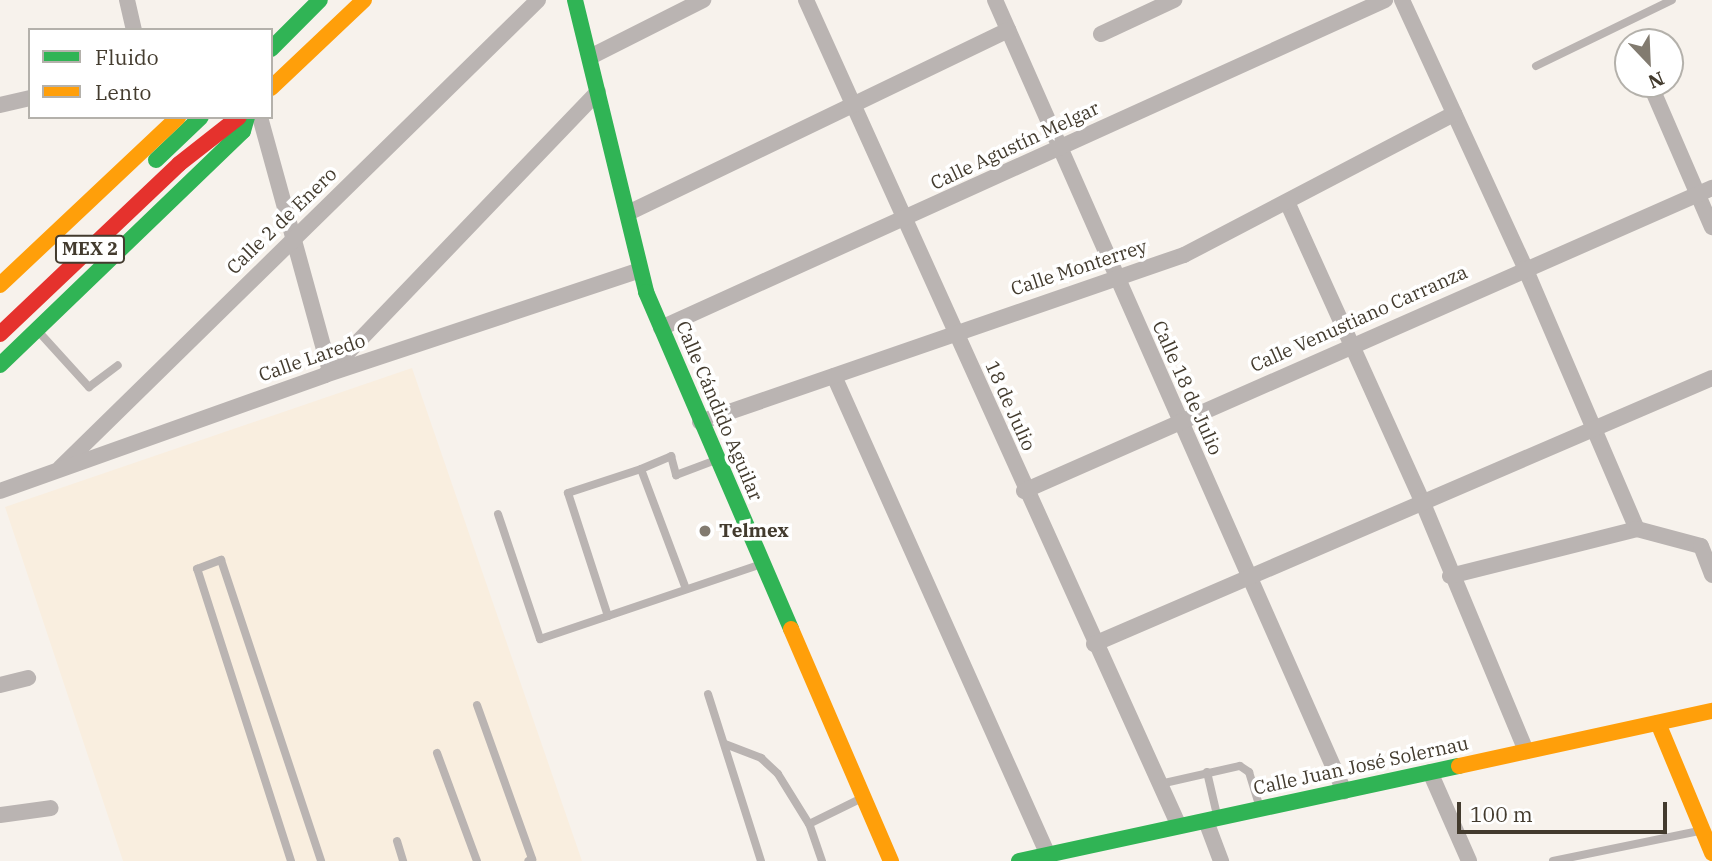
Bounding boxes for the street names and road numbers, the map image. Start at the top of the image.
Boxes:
street label: Calle Agustín Melgar [927,97,1103,195]
street label: Calle 2 de Enero [222,163,342,279]
road number: MEX 2 [53,234,127,264]
street label: Calle Monterrey [1008,235,1150,301]
street label: Calle Venustiano Carranza [1247,261,1471,377]
street label: Calle 18 de Julio [1147,317,1227,459]
street label: Calle Cándido Aguilar [671,318,767,504]
street label: Calle Laredo [256,329,368,387]
street label: 18 de Julio [980,357,1040,455]
street label: Calle Juan José Solernau [1251,732,1471,800]

